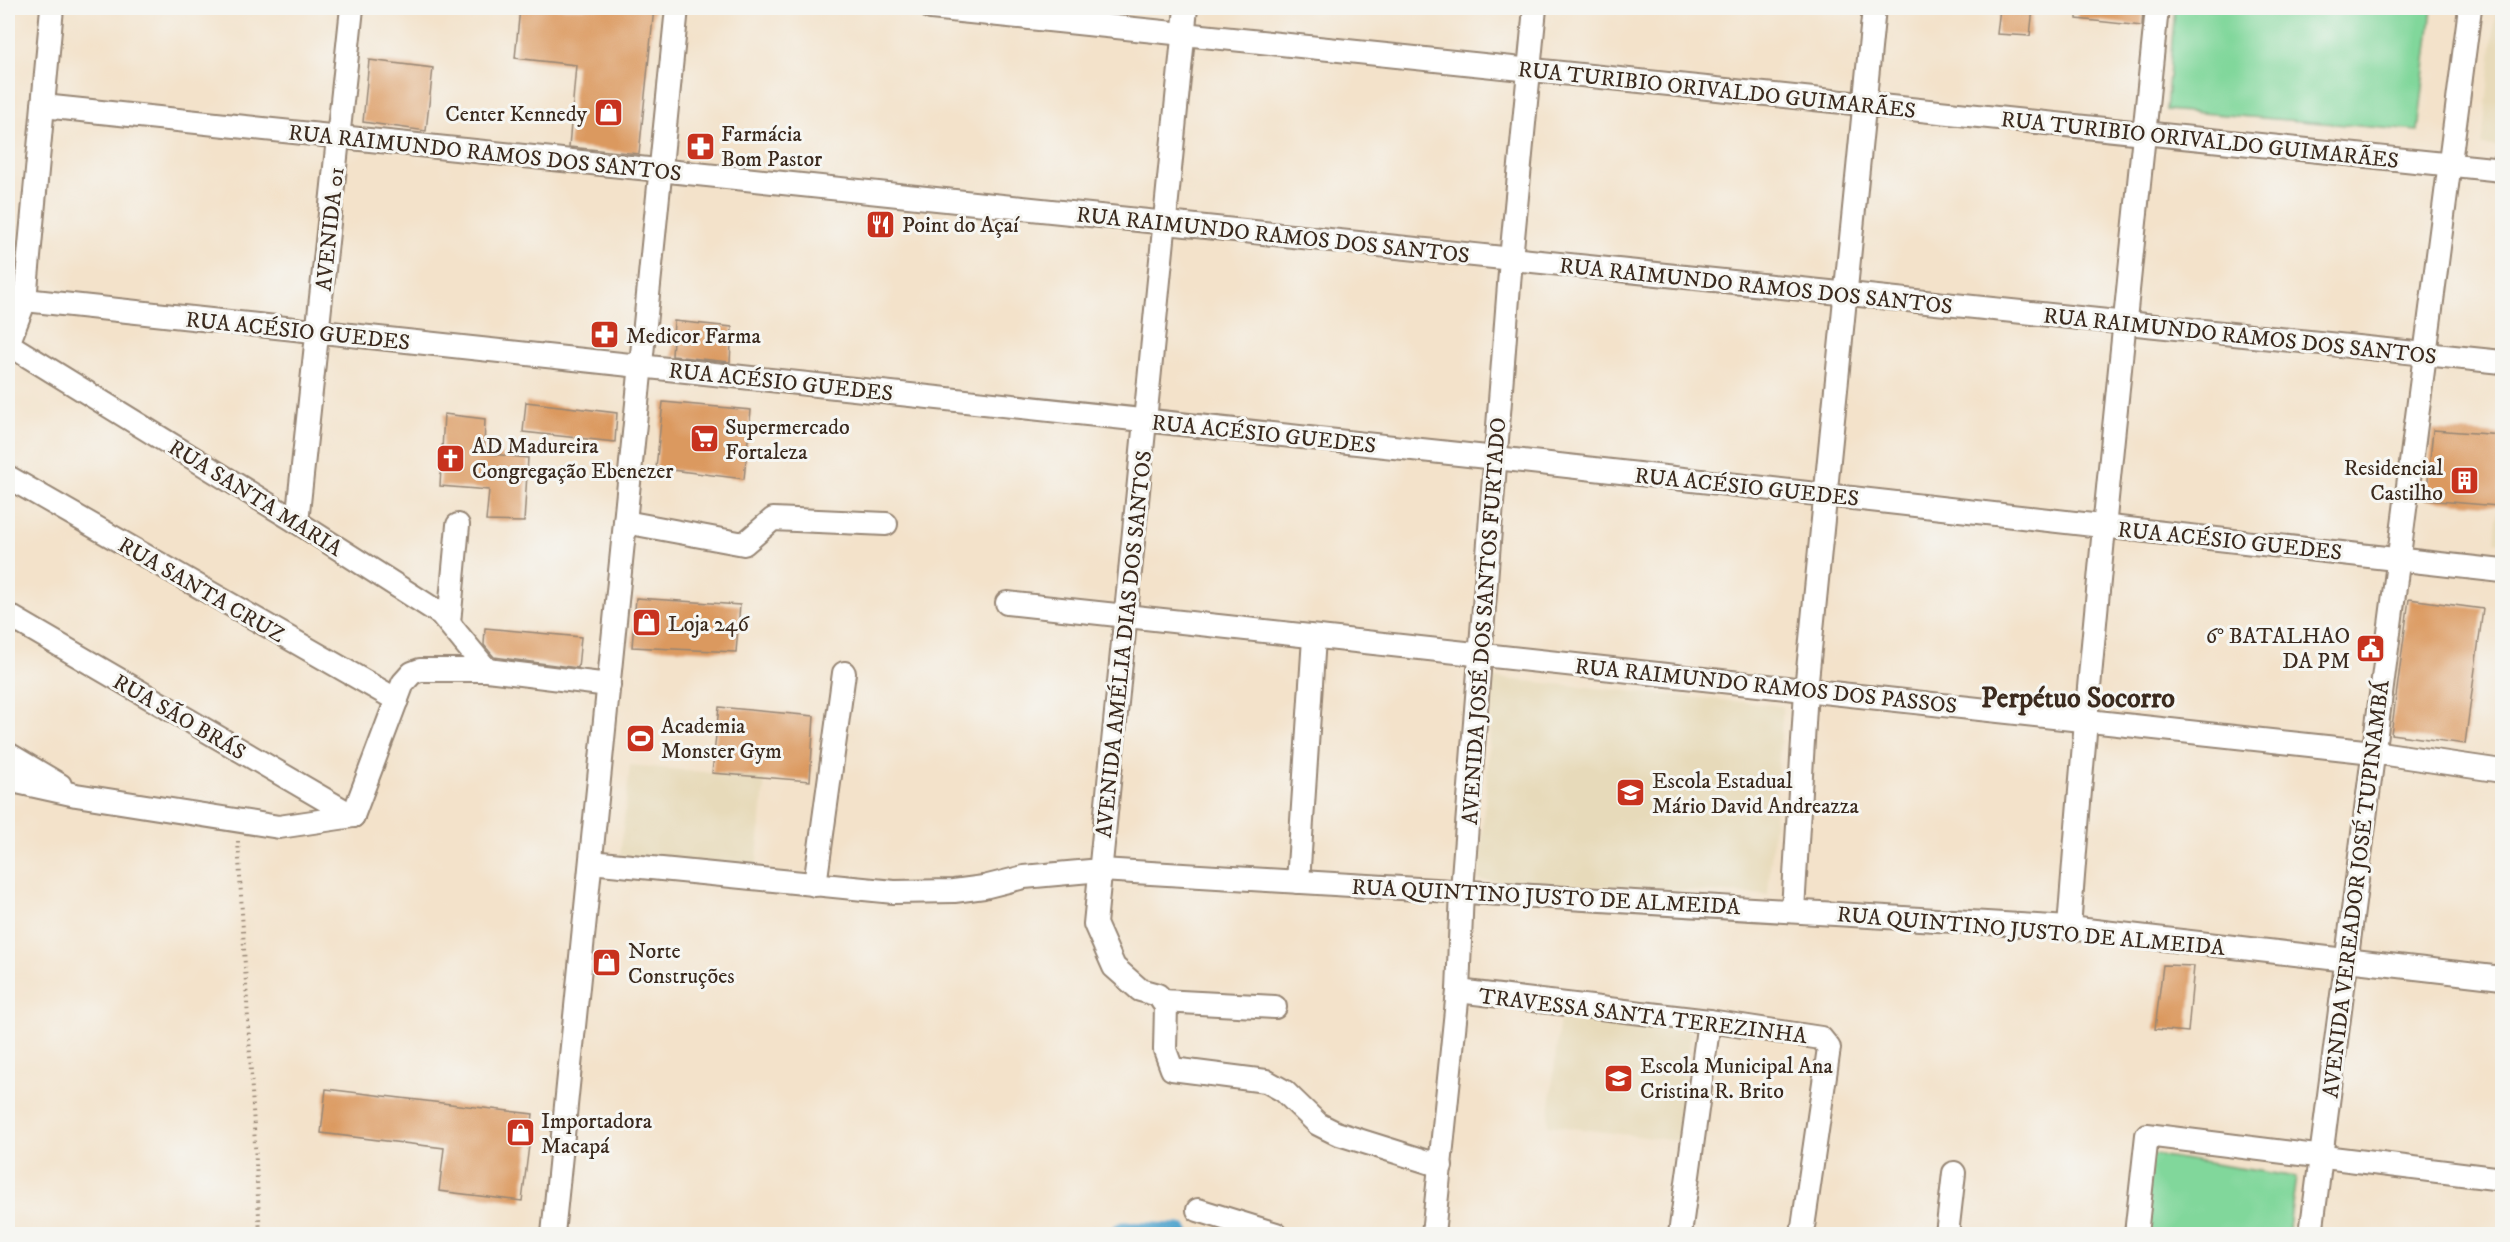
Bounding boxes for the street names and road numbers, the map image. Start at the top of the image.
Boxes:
street label: RUA TURIBIO ORIVALDO GUIMARÃES [1517,55,1917,125]
street label: RUA TURIBIO ORIVALDO GUIMARÃES [2000,105,2400,175]
street label: RUA RAIMUNDO RAMOS DOS SANTOS [287,119,683,188]
street label: AVENIDA 01 [311,166,350,293]
street label: RUA RAIMUNDO RAMOS DOS SANTOS [1075,201,1471,270]
street label: RUA RAIMUNDO RAMOS DOS SANTOS [1558,252,1954,321]
street label: RUA RAIMUNDO RAMOS DOS SANTOS [2042,302,2438,371]
street label: RUA ACÉSIO GUEDES [184,306,411,357]
street label: RUA ACÉSIO GUEDES [667,357,894,408]
street label: RUA ACÉSIO GUEDES [1150,409,1377,460]
street label: AVENIDA JOSÉ DOS SANTOS FURTADO [1457,416,1512,826]
street label: RUA SANTA MARIA [163,434,348,563]
street label: AVENIDA AMÉLIA DIAS DOS SANTOS [1091,449,1158,839]
street label: RUA ACÉSIO GUEDES [1633,462,1860,513]
street label: RUA ACÉSIO GUEDES [2116,516,2343,567]
street label: RUA SANTA CRUZ [113,532,289,649]
street label: RUA RAIMUNDO RAMOS DOS PASSOS [1573,653,1958,720]
street label: RUA SÃO BRÁS [108,667,251,766]
street label: AVENIDA VEREADOR JOSÉ TUPINAMBÁ [2316,678,2396,1100]
street label: RUA QUINTINO JUSTO DE ALMEIDA [1351,874,1742,921]
street label: RUA QUINTINO JUSTO DE ALMEIDA [1836,901,2227,962]
street label: TRAVESSA SANTA TEREZINHA [1477,983,1809,1050]

